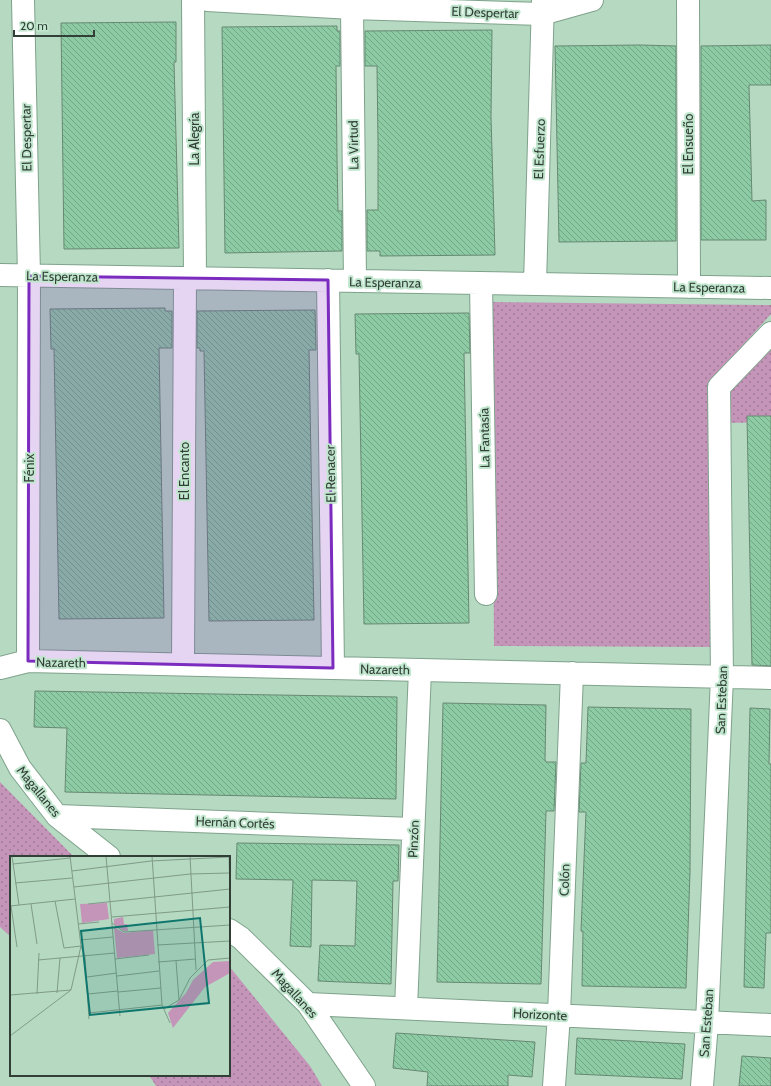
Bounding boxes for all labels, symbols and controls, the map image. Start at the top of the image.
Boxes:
street label: El Despertar [451,3,520,21]
scale bar [14,12,94,38]
text: 20 m [20,18,48,33]
street label: El Despertar [17,103,35,172]
street label: La Alegría [186,112,202,165]
street label: El Ensueño [680,114,696,174]
street label: El Esfuerzo [530,118,548,180]
street label: La Virtud [345,120,361,170]
street label: La Esperanza [26,267,99,285]
street label: La Esperanza [349,273,422,291]
street label: La Esperanza [673,278,746,296]
street label: La Fantasía [475,407,493,468]
street label: El Encanto [176,442,192,500]
street label: El Renacer [321,444,339,503]
street label: Fénix [21,453,37,483]
street label: Nazareth [36,654,86,670]
street label: Nazareth [360,661,410,677]
street label: San Esteban [712,666,730,734]
street label: Magallanes [14,762,65,820]
street label: Hernán Cortés [195,813,275,831]
street label: Pinzón [404,820,422,858]
inset map [10,856,230,1076]
street label: Colón [555,864,573,896]
street label: Magallanes [269,965,322,1022]
street label: San Esteban [696,988,716,1058]
street label: Horizonte [512,1005,568,1023]

